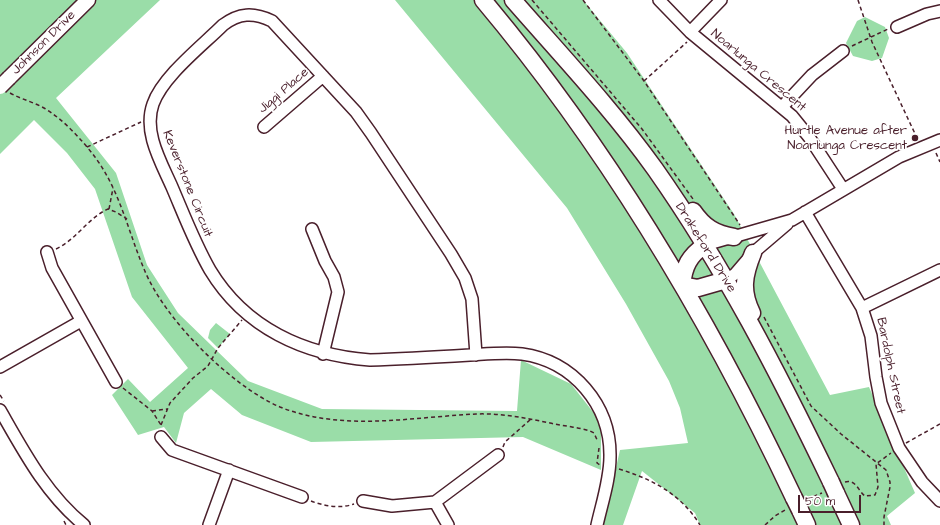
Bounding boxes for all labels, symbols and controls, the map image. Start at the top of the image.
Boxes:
street label: Johnson Drive [9,8,79,78]
street label: Noarlunga Crescent [707,26,809,116]
street label: Jiggi Place [256,65,312,117]
place label: Hurtle Avenue after Noarlunga Crescent [785,123,907,154]
street label: Keverstone Circuit [158,128,216,240]
marker: Hurtle Avenue after Noarlunga Crescent [910,133,920,143]
street label: Drakeford Drive [671,200,739,296]
street label: Bardolph Street [872,316,908,416]
scale bar [800,487,863,513]
text: 50 m [805,493,835,510]

